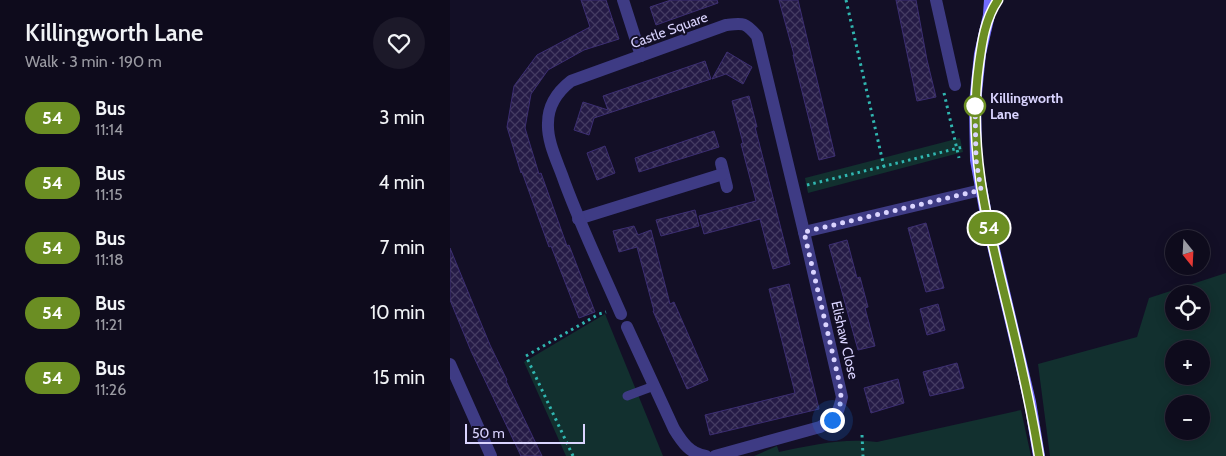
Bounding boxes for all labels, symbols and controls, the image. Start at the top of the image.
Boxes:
street label: Castle Square [628,8,710,52]
button: heart [373,17,425,69]
text: Killingworth Lane [25,18,203,47]
text: Walk · 3 min · 190 m [25,52,162,71]
place label: Killingworth Lane [990,89,1063,123]
marker: Killingworth Lane [964,95,986,117]
text: Bus [95,97,125,120]
text: 3 min [379,106,425,129]
text: 54 [42,107,63,129]
text: 11:14 [95,120,123,139]
text: Bus [95,162,125,185]
text: 4 min [378,171,425,194]
text: 54 [42,172,63,194]
text: 11:15 [95,185,123,204]
line badge: 54 [966,212,1012,244]
text: 54 [979,217,999,239]
text: Bus [95,227,125,250]
north arrow [1165,230,1210,275]
map controls [1165,230,1210,440]
text: 7 min [380,236,425,259]
text: 54 [42,237,63,259]
text: 11:18 [95,250,124,269]
button: locate [1165,285,1210,330]
text: Bus [95,292,125,315]
street label: Elishaw Close [827,299,863,381]
text: 10 min [370,301,425,324]
text: 54 [42,302,63,324]
text: 11:21 [95,315,122,334]
button: + [1165,340,1210,385]
text: Bus [95,357,125,380]
text: 15 min [373,366,425,389]
text: 54 [42,367,63,389]
text: 11:26 [95,380,126,399]
button: − [1165,395,1210,440]
your location [820,408,845,433]
scale bar [465,421,585,444]
text: 50 m [472,424,505,442]

